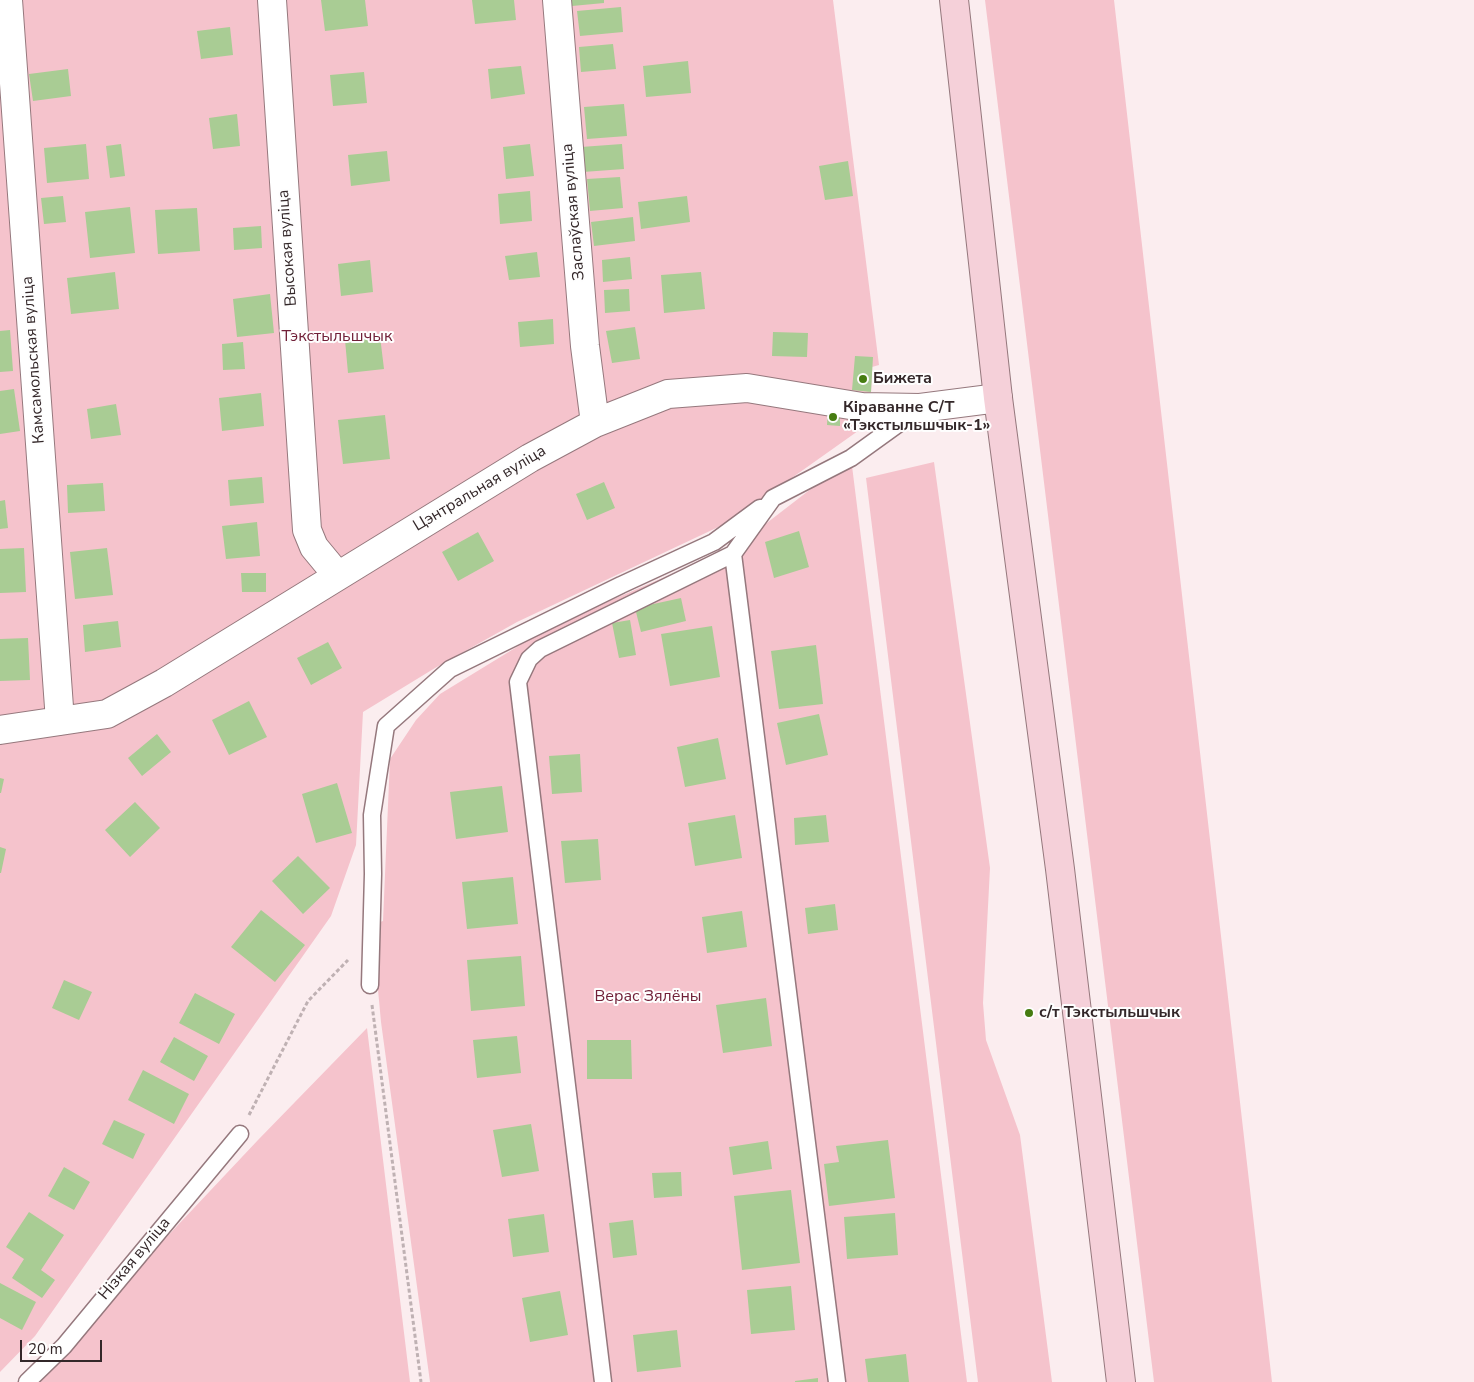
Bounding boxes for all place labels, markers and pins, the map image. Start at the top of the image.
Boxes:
place label: Бижета [873,369,932,389]
marker: Бижета [857,373,869,385]
place label: Кіраванне С/Т «Тэкстыльшчык-1» [843,398,991,436]
marker: Кіраванне С/Т «Тэкстыльшчык-1» [827,411,839,423]
place label: с/т Тэкстыльшчык [1039,1003,1180,1023]
marker: с/т Тэкстыльшчык [1023,1007,1035,1019]

